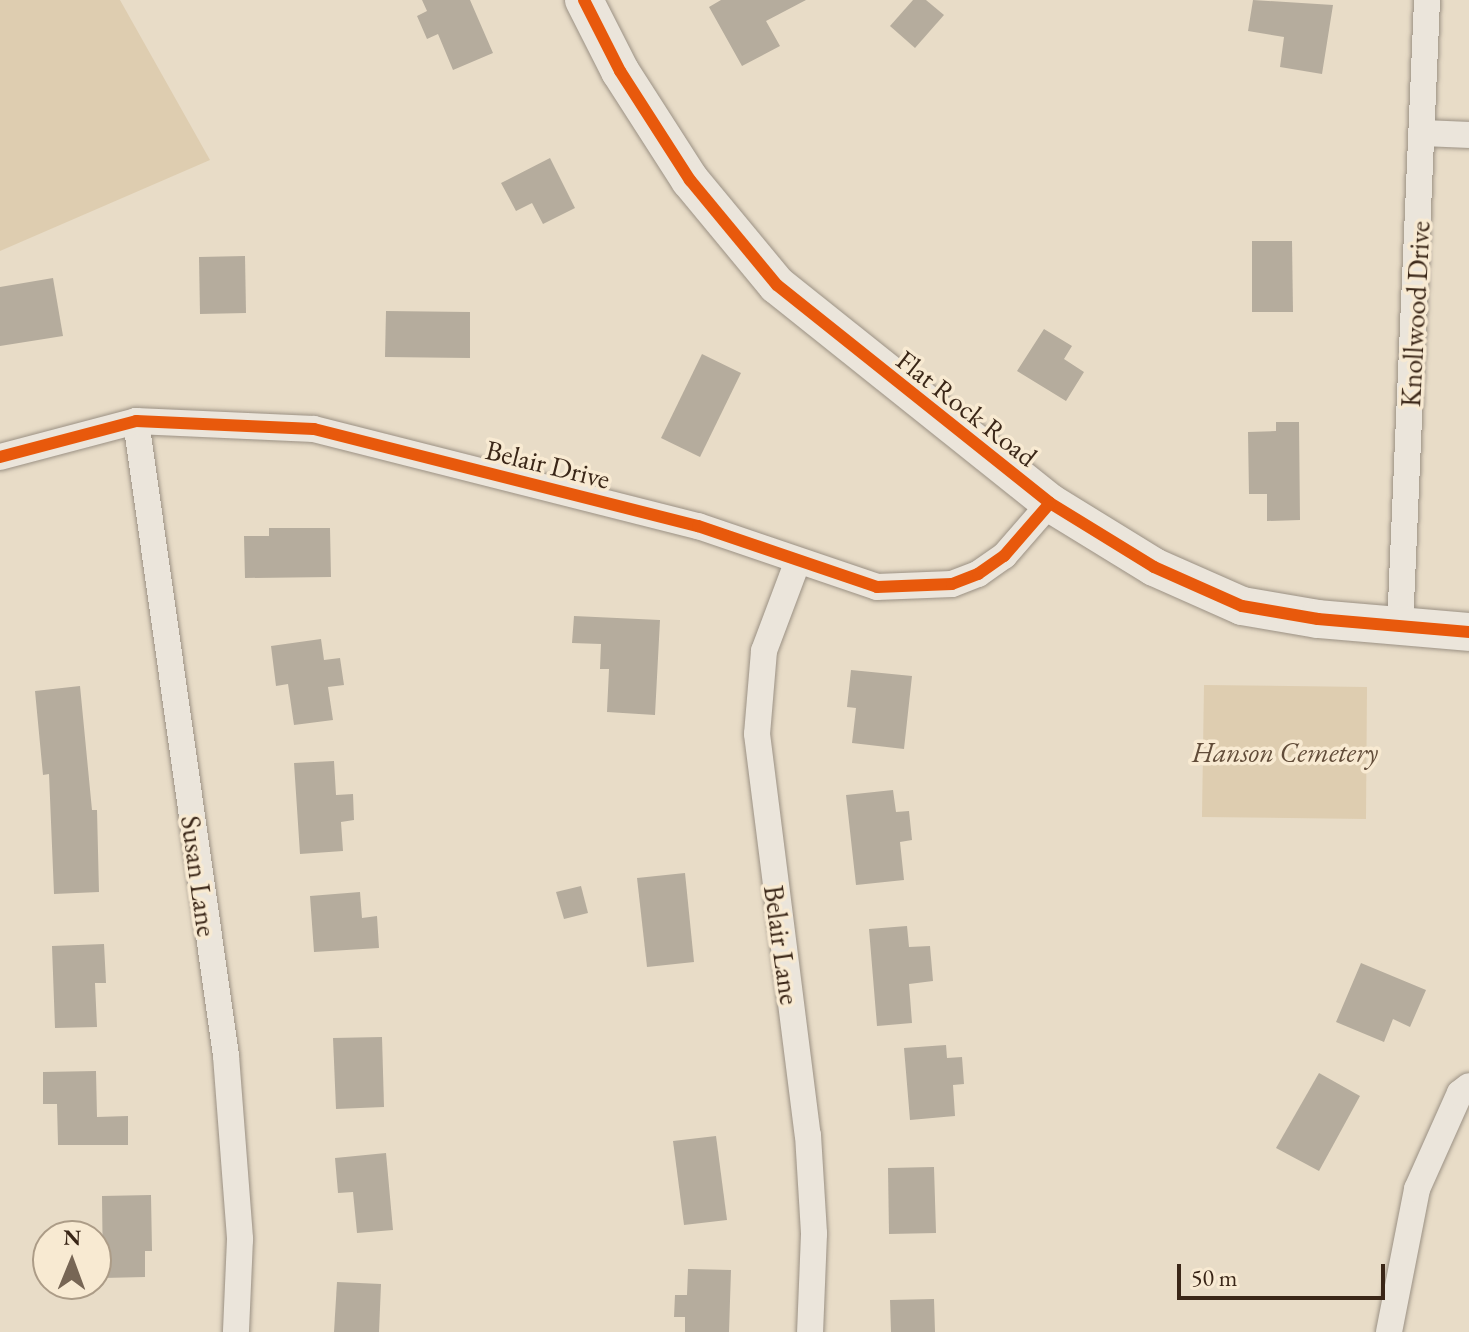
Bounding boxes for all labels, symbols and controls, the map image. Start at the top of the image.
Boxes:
street label: Knollwood Drive [1393,220,1437,408]
street label: Flat Rock Road [890,343,1044,473]
street label: Belair Drive [482,432,614,496]
park label: Hanson Cemetery [1192,735,1378,769]
street label: Susan Lane [174,813,224,939]
street label: Belair Lane [757,883,807,1007]
north arrow [32,1220,112,1300]
text: N [63,1223,82,1252]
scale bar [1181,1248,1389,1298]
text: 50 m [1191,1262,1238,1293]

